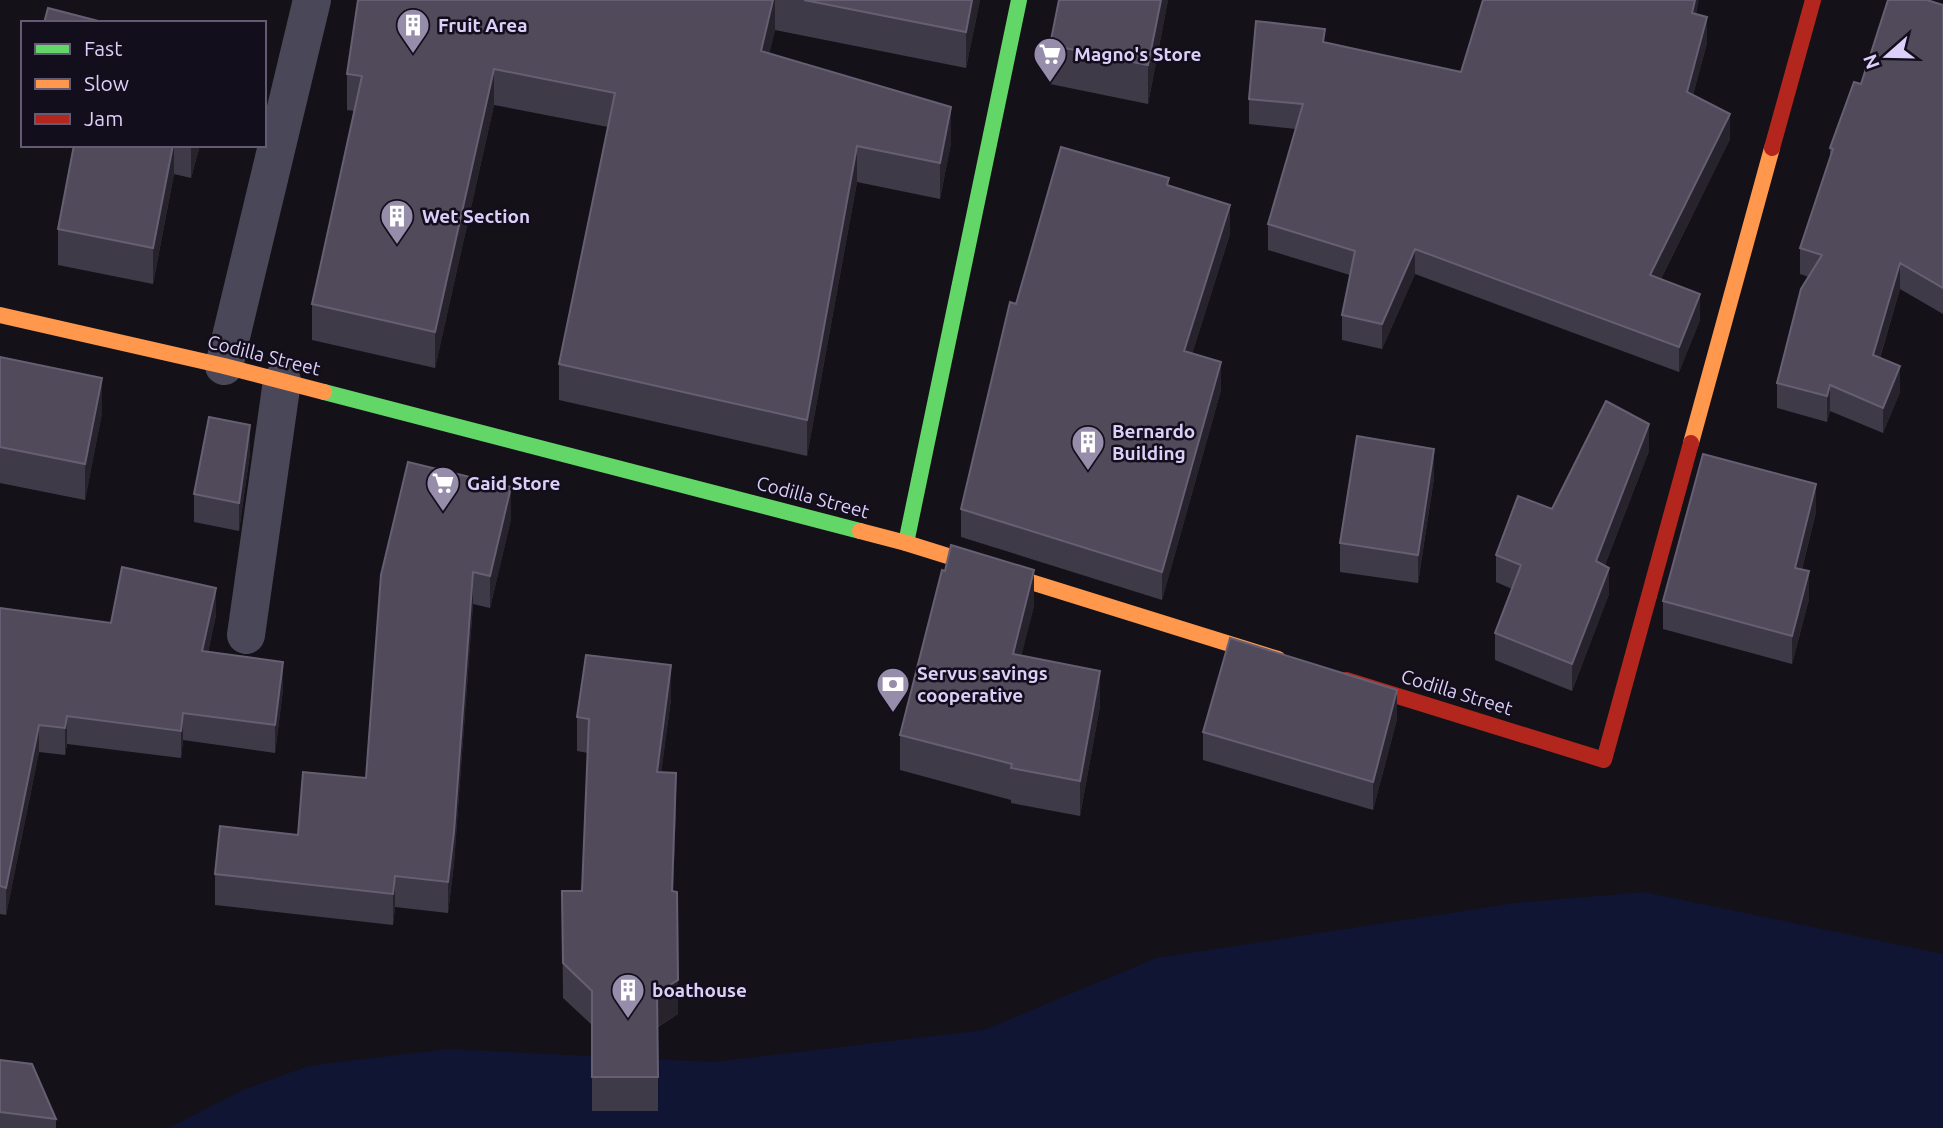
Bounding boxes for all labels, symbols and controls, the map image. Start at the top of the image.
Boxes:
building icon: Fruit Area [394,6,432,55]
place label: Fruit Area [438,14,528,36]
legend [21,21,266,147]
north arrow [1852,21,1922,91]
supermarket icon: Magno's Store [1031,35,1069,84]
text: Fast [84,36,122,60]
place label: Magno's Store [1074,43,1202,65]
text: N [1858,51,1884,72]
text: Slow [84,71,129,95]
text: Jam [84,106,123,130]
building icon: Wet Section [378,197,416,246]
place label: Wet Section [422,205,530,227]
street label: Codilla Street [205,330,323,380]
place label: Bernardo Building [1112,420,1195,464]
building icon: Bernardo Building [1069,423,1107,472]
supermarket icon: Gaid Store [424,464,462,513]
street label: Codilla Street [754,471,872,523]
place label: Gaid Store [467,472,560,494]
place label: Servus savings cooperative [917,662,1048,706]
bank icon: Servus savings cooperative [874,665,912,714]
street label: Codilla Street [1398,665,1516,720]
building icon: boathouse [609,971,647,1020]
place label: boathouse [652,979,747,1001]

